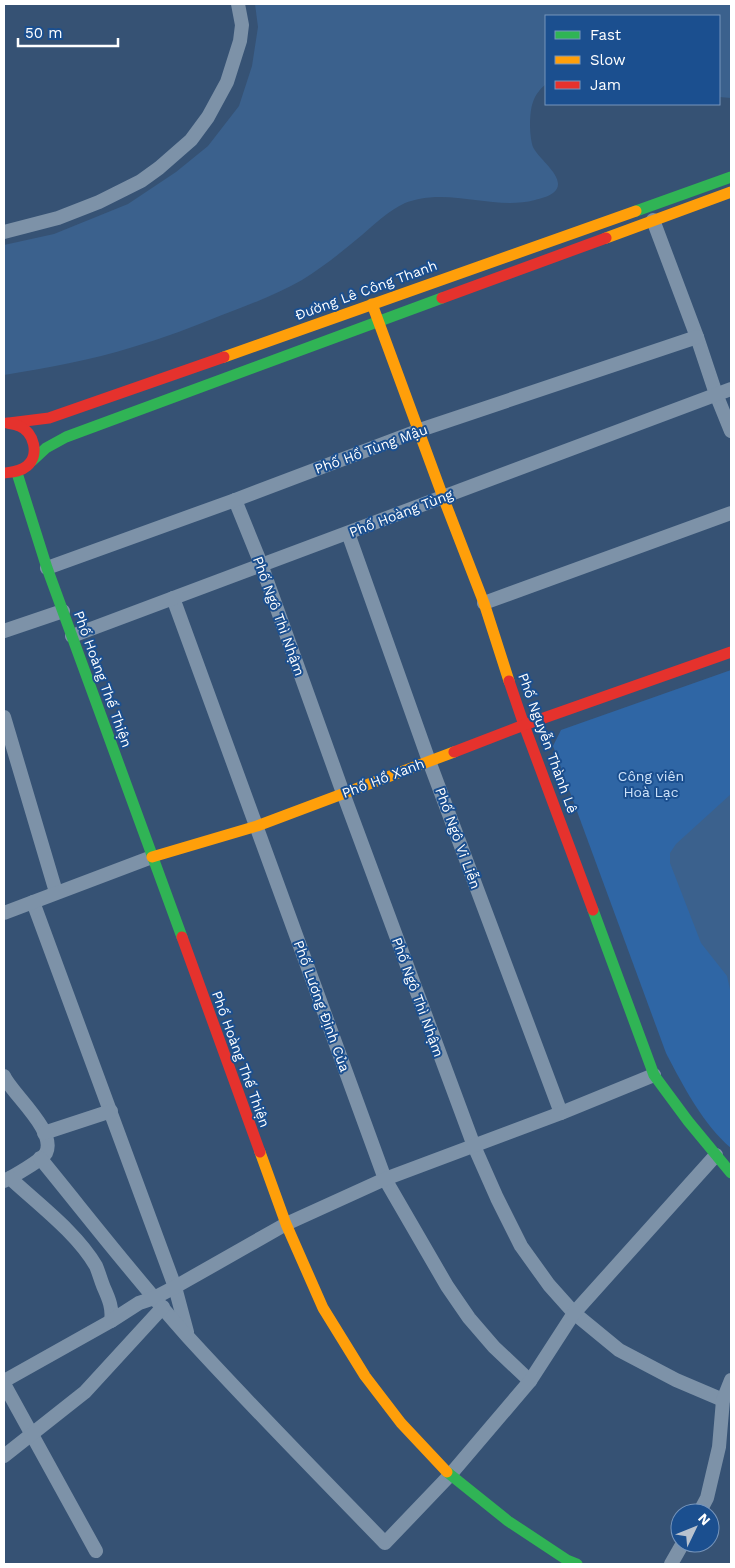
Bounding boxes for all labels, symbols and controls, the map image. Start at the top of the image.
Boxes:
scale bar [18,15,118,47]
legend [545,15,720,105]
text: 50 m [25,24,62,42]
text: Fast [590,26,622,44]
text: Slow [590,51,626,69]
text: Jam [590,76,621,94]
street label: Đường Lê Công Thanh [293,257,439,323]
street label: Phố Hồ Tùng Mậu [312,421,430,477]
street label: Phố Hoàng Tùng [347,486,456,540]
street label: Phố Ngô Thì Nhậm [250,554,308,678]
street label: Phố Hoàng Thế Thiện [71,609,135,749]
street label: Phố Nguyễn Thành Lê [515,671,581,815]
street label: Phố Hồ Xanh [339,755,427,801]
park label: Công viên Hoà Lạc [618,768,684,800]
street label: Phố Ngô Vi Liễn [432,785,484,891]
street label: Phố Ngô Thì Nhậm [389,935,447,1059]
street label: Phố Lương Định Của [291,938,353,1074]
street label: Phố Hoàng Thế Thiện [209,989,273,1129]
north arrow [670,1503,720,1553]
text: N [695,1510,714,1528]

